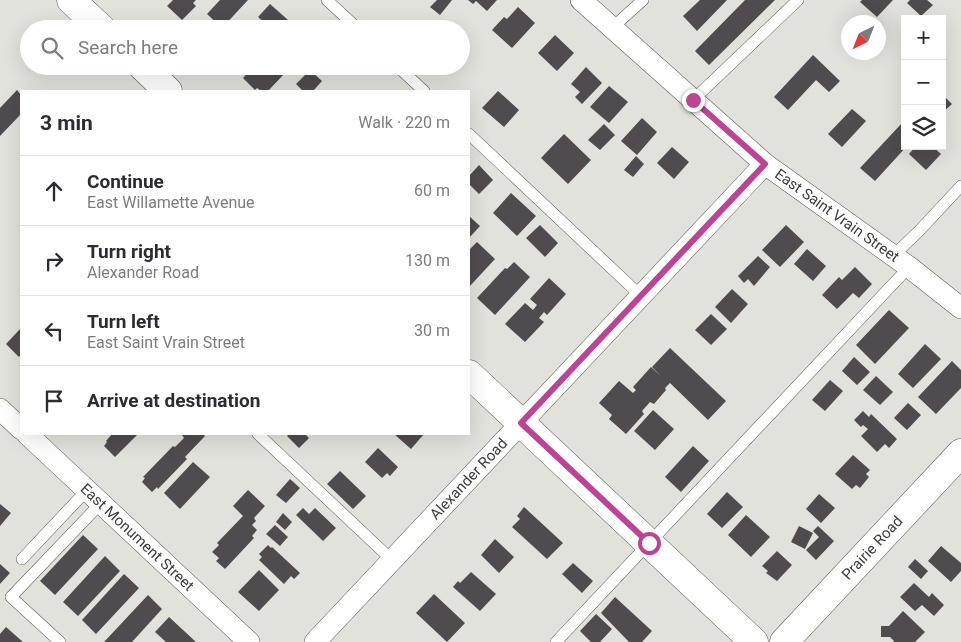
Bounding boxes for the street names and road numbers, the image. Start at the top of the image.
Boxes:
street label: East Saint Vrain Street [771,165,903,266]
street label: Alexander Road [426,434,511,523]
street label: East Monument Street [77,480,198,595]
street label: Prairie Road [838,512,906,584]

